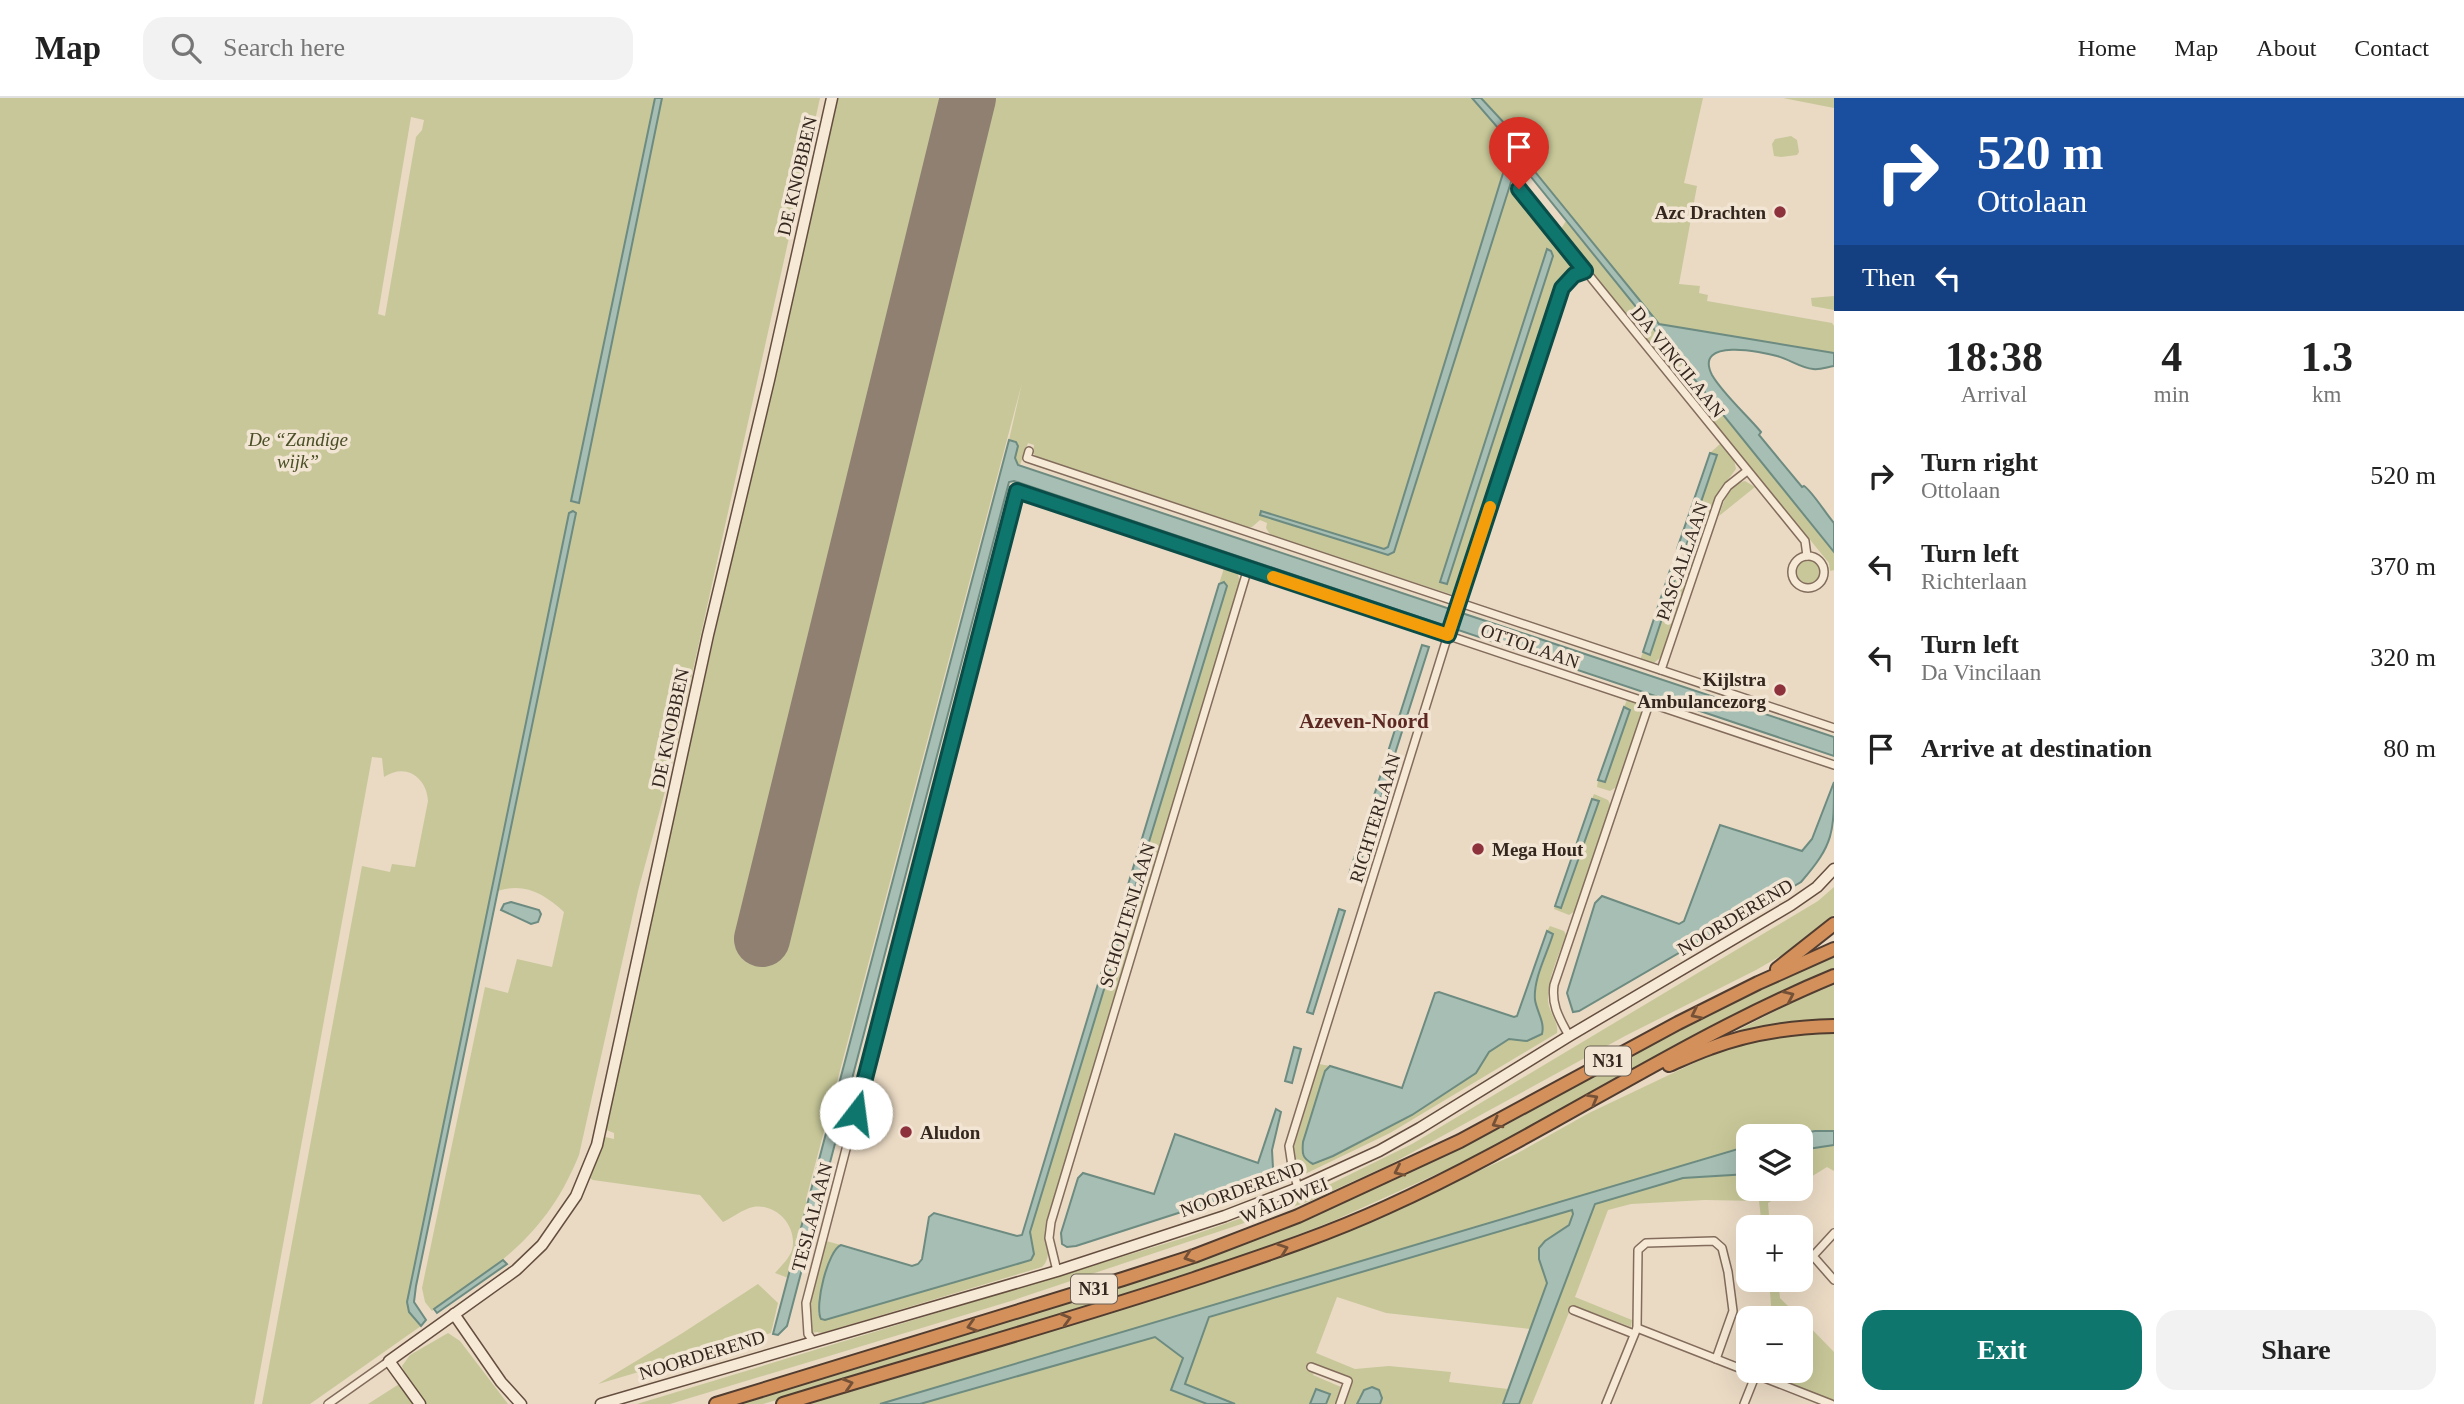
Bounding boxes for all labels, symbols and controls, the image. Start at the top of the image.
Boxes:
search box [143,17,633,80]
icon: search [167,29,205,67]
text: Map [35,30,101,66]
text: Search here [223,33,345,62]
text: Home [2078,35,2136,61]
text: Map [2174,35,2218,61]
text: About [2256,35,2316,61]
text: Contact [2354,35,2429,61]
street label: DE KNOBBEN [773,114,821,238]
pin [1489,117,1549,189]
text: 520 m [1977,125,2104,180]
icon: right [1862,126,1953,217]
icon: arrive [1500,128,1538,166]
text: Ottolaan [1977,183,2087,219]
place label: Azc Drachten [1655,202,1766,223]
marker: Azc Drachten [1772,204,1788,220]
icon: left [1929,259,1967,297]
text: Then [1862,263,1915,292]
street label: DA VINCILAAN [1627,302,1729,422]
text: 18:38 [1945,334,2043,380]
text: 4 [2161,334,2182,380]
text: 1.3 [2301,334,2353,380]
text: Arrival [1961,382,2027,407]
text: min [2154,382,2190,407]
text: km [2312,382,2341,407]
park label: De “Zandige wijk” [247,429,348,472]
text: Turn right [1921,448,2038,477]
icon: right [1862,457,1900,495]
text: 520 m [2370,461,2436,490]
text: Ottolaan [1921,478,2000,503]
street label: PASCALLAAN [1652,499,1712,623]
text: Turn left [1921,539,2019,568]
icon: left [1862,548,1900,586]
text: 370 m [2370,552,2436,581]
text: Richterlaan [1921,569,2027,594]
street label: OTTOLAAN [1478,619,1582,673]
text: Turn left [1921,630,2019,659]
icon: left [1862,639,1900,677]
text: 320 m [2370,643,2436,672]
text: Da Vincilaan [1921,660,2041,685]
street label: DE KNOBBEN [647,666,693,790]
place label: Kijlstra Ambulancezorg [1637,669,1766,712]
marker: Kijlstra Ambulancezorg [1772,682,1788,698]
district label: Azeven-Noord [1299,709,1429,733]
icon: arrive [1862,730,1900,768]
text: Arrive at destination [1921,734,2152,763]
text: 80 m [2383,734,2436,763]
street label: RICHTERLAAN [1345,751,1405,885]
place label: Mega Hout [1492,839,1584,860]
street label: SCHOLTENLAAN [1095,840,1159,990]
marker: Mega Hout [1470,841,1486,857]
street label: NOORDEREND [1673,874,1797,960]
one-way arrow [1782,990,1794,1004]
one-way arrow [1691,1005,1703,1019]
road number: N31 [1585,1046,1631,1076]
position arrow [819,1076,893,1150]
one-way arrow [1585,1094,1598,1107]
one-way arrow [1491,1114,1504,1128]
place label: Aludon [920,1122,981,1143]
marker: Aludon [898,1124,914,1140]
map controls [1736,1124,1813,1383]
button: layers [1736,1124,1813,1201]
street label: NOORDEREND [1177,1157,1307,1221]
street label: TESLALAAN [787,1160,837,1274]
one-way arrow [1394,1163,1406,1177]
street label: WÂLDWEI [1237,1173,1331,1227]
button: + [1736,1215,1813,1292]
one-way arrow [1276,1243,1288,1257]
one-way arrow [1183,1249,1195,1264]
road number: N31 [1071,1274,1117,1304]
button: − [1736,1306,1813,1383]
button: Exit [1862,1310,2142,1390]
button: Share [2156,1310,2436,1390]
one-way arrow [1060,1313,1072,1328]
one-way arrow [966,1318,978,1333]
street label: NOORDEREND [636,1326,768,1384]
one-way arrow [842,1378,854,1393]

